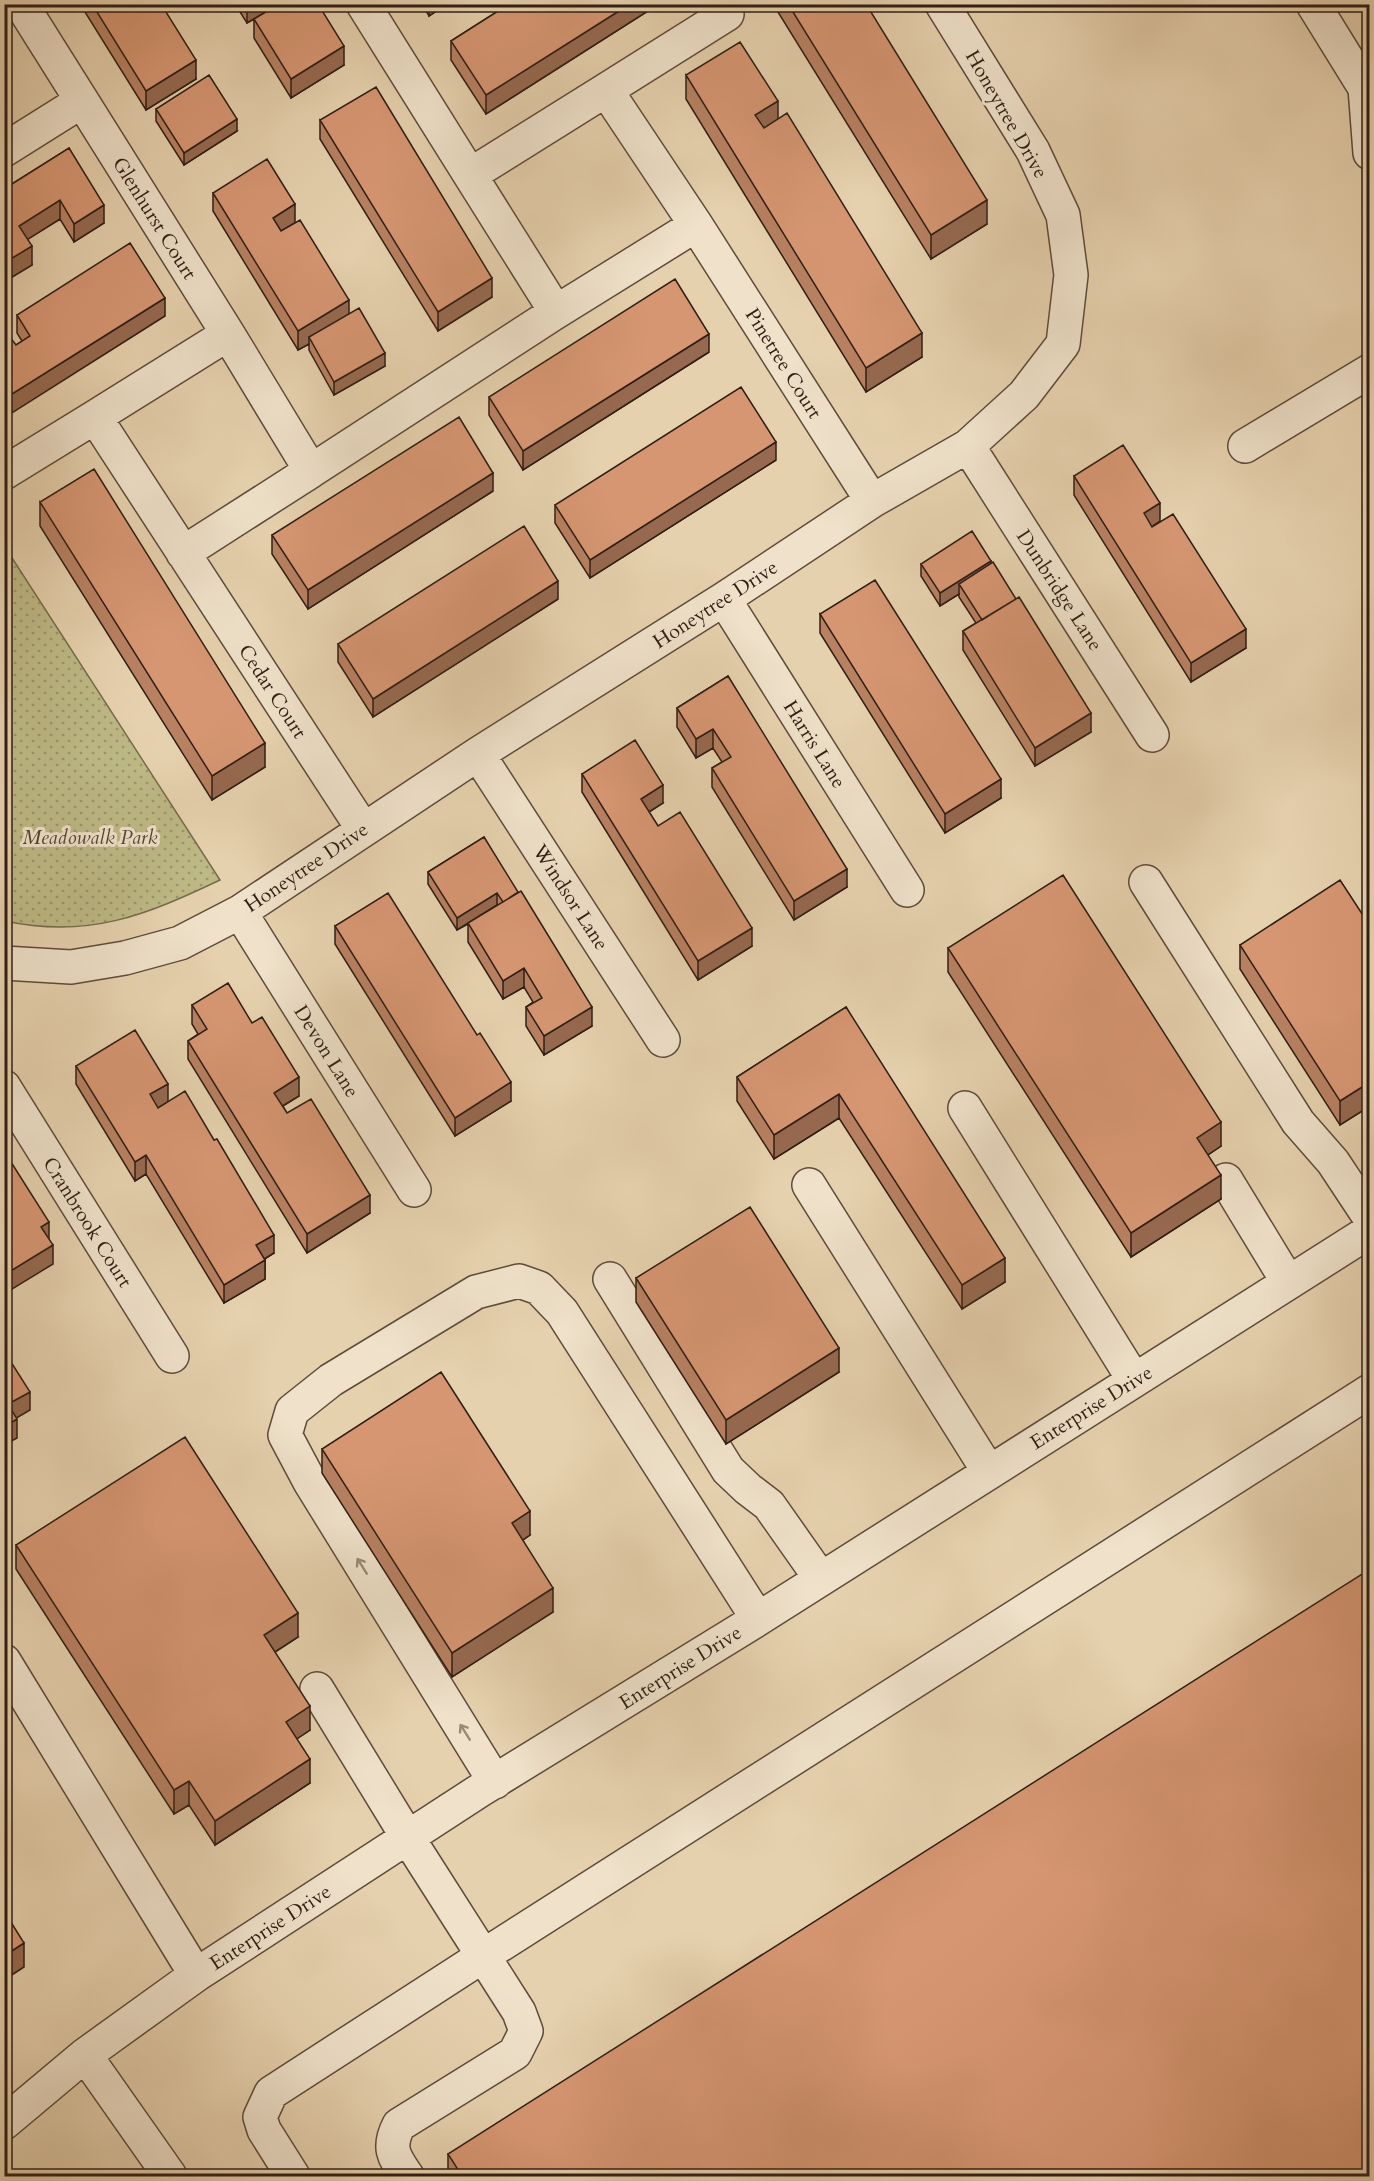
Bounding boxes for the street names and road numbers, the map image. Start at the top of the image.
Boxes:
street label: Honeytree Drive [959,45,1054,183]
street label: Glenhurst Court [106,152,203,285]
street label: Pinetree Court [739,303,829,424]
street label: Dunbridge Lane [1010,524,1109,656]
street label: Honeytree Drive [648,554,783,655]
street label: Cedar Court [232,639,313,744]
street label: Harris Lane [777,695,852,793]
street label: Honeytree Drive [239,816,374,919]
street label: Windsor Lane [526,838,615,955]
street label: Devon Lane [288,1000,366,1103]
street label: Cranbrook Court [37,1152,139,1293]
street label: Enterprise Drive [1025,1359,1158,1456]
street label: Enterprise Drive [614,1619,747,1716]
street label: Enterprise Drive [204,1878,336,1977]

